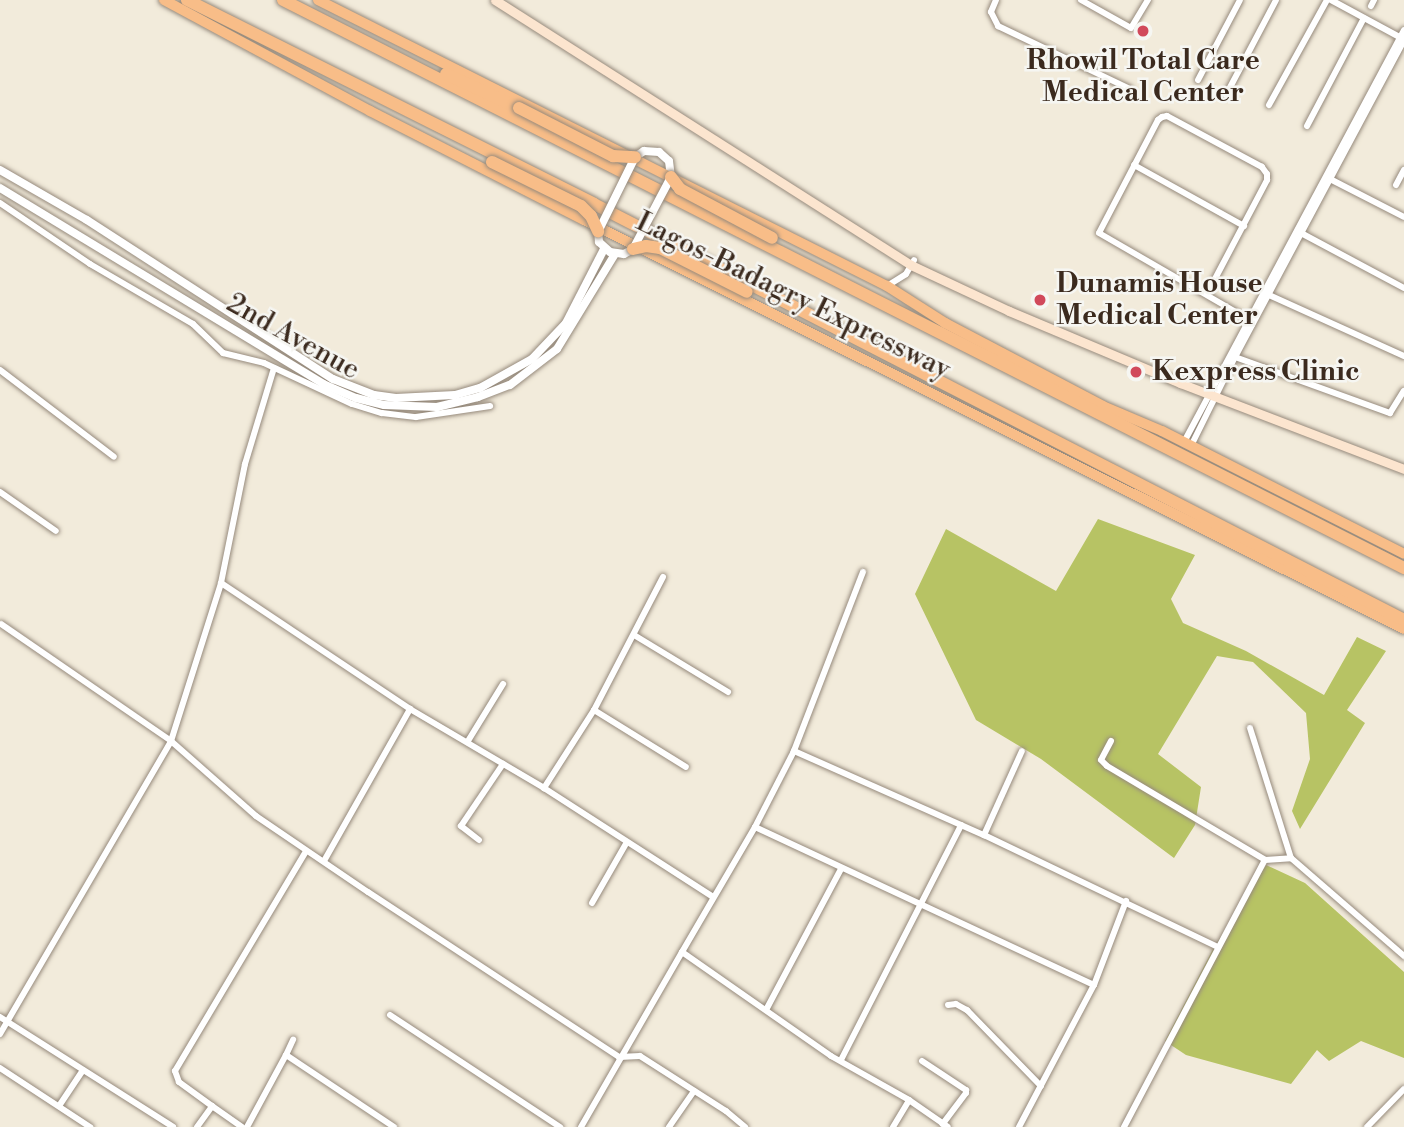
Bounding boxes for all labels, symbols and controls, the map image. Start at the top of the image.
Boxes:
marker: Rhowil Total Care Medical Center [1133,21,1153,41]
place label: Rhowil Total Care Medical Center [1026,44,1260,110]
street label: Lagos-Badagry Expressway [630,205,956,387]
place label: Dunamis House Medical Center [1056,267,1263,333]
street label: 2nd Avenue [221,287,365,387]
marker: Dunamis House Medical Center [1030,290,1050,310]
place label: Kexpress Clinic [1152,355,1359,389]
marker: Kexpress Clinic [1126,362,1146,382]

